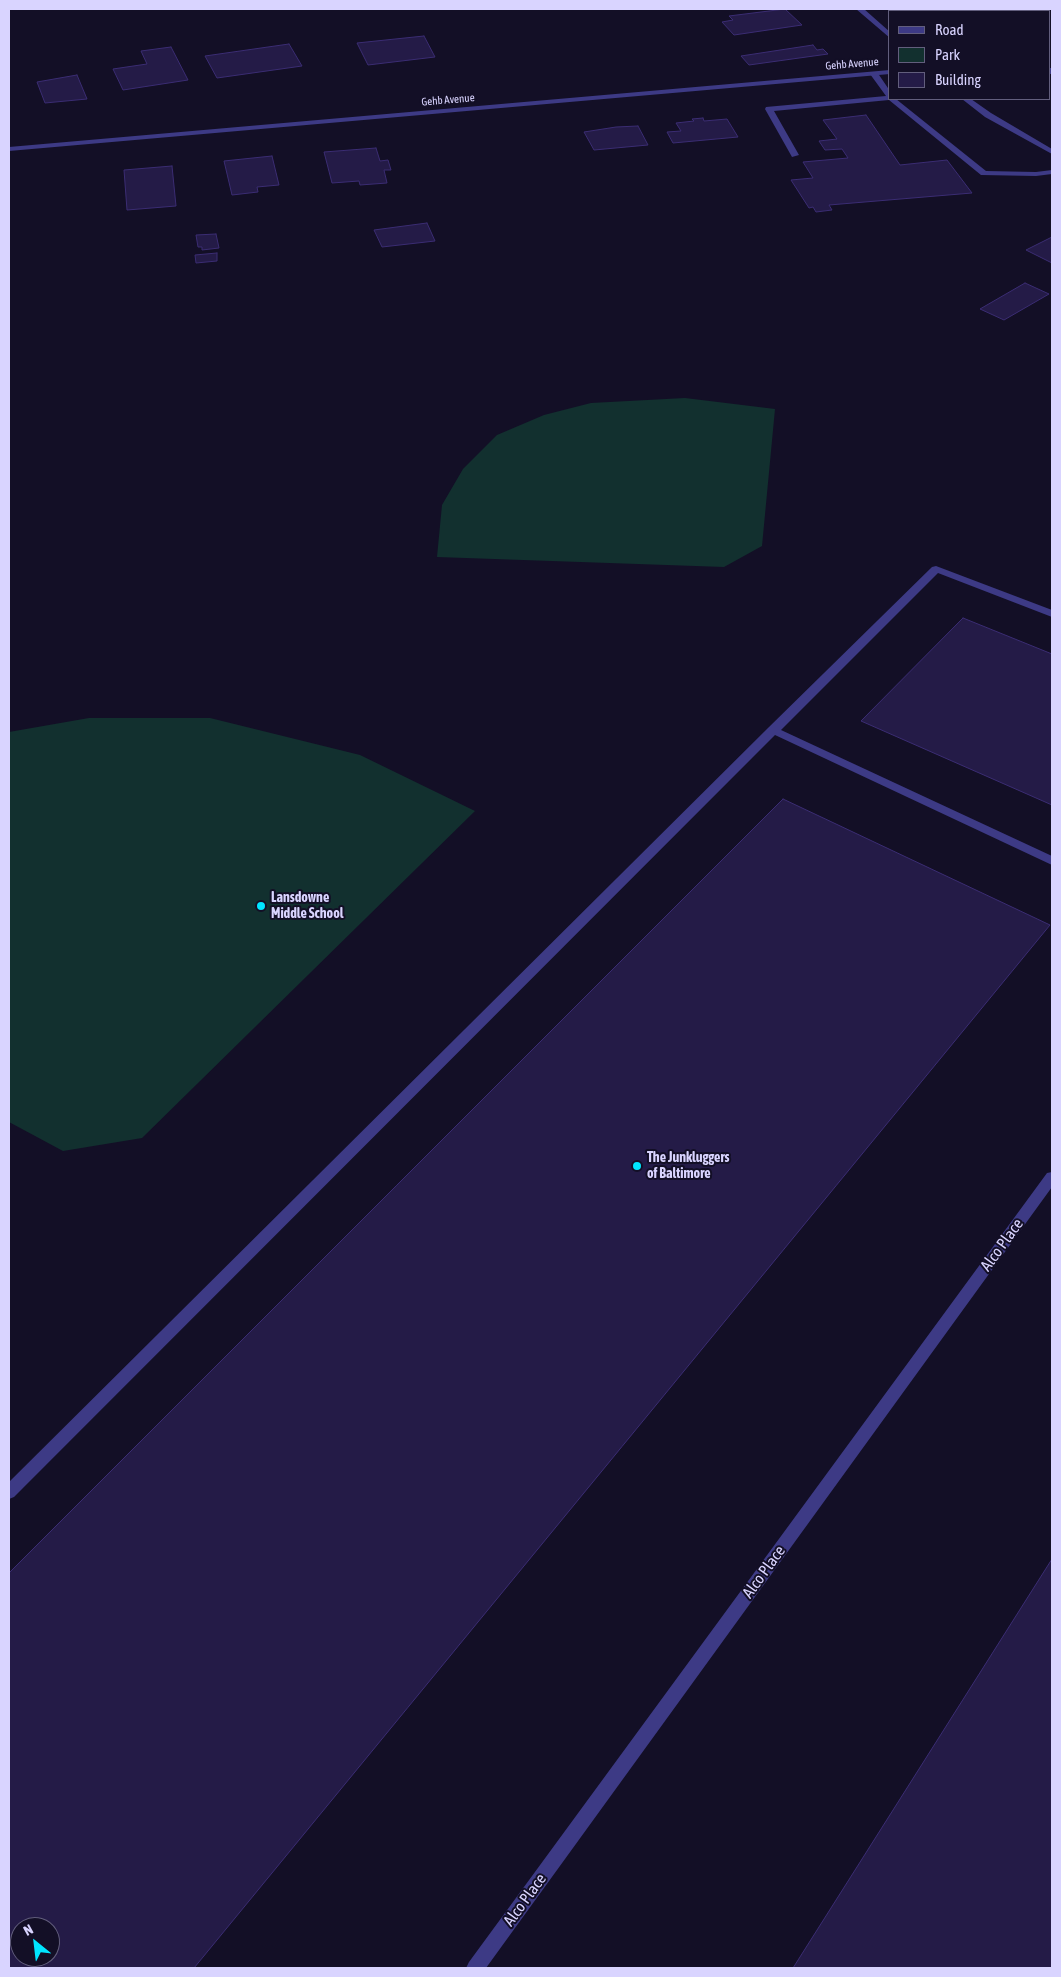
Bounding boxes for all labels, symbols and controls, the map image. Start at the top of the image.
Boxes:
legend [888,10,1051,100]
text: Road [935,21,964,38]
text: Park [935,46,960,63]
street label: Gehb Avenue [825,55,879,73]
text: Building [935,71,981,88]
street label: Gehb Avenue [421,91,475,109]
place label: Lansdowne Middle School [271,890,343,922]
marker: Lansdowne Middle School [255,900,267,912]
place label: The Junkluggers of Baltimore [647,1150,730,1182]
marker: The Junkluggers of Baltimore [631,1160,643,1172]
street label: Alco Place [977,1215,1027,1275]
street label: Alco Place [739,1542,789,1602]
street label: Alco Place [500,1870,550,1930]
north arrow [10,1917,60,1967]
text: N [21,1921,36,1939]

